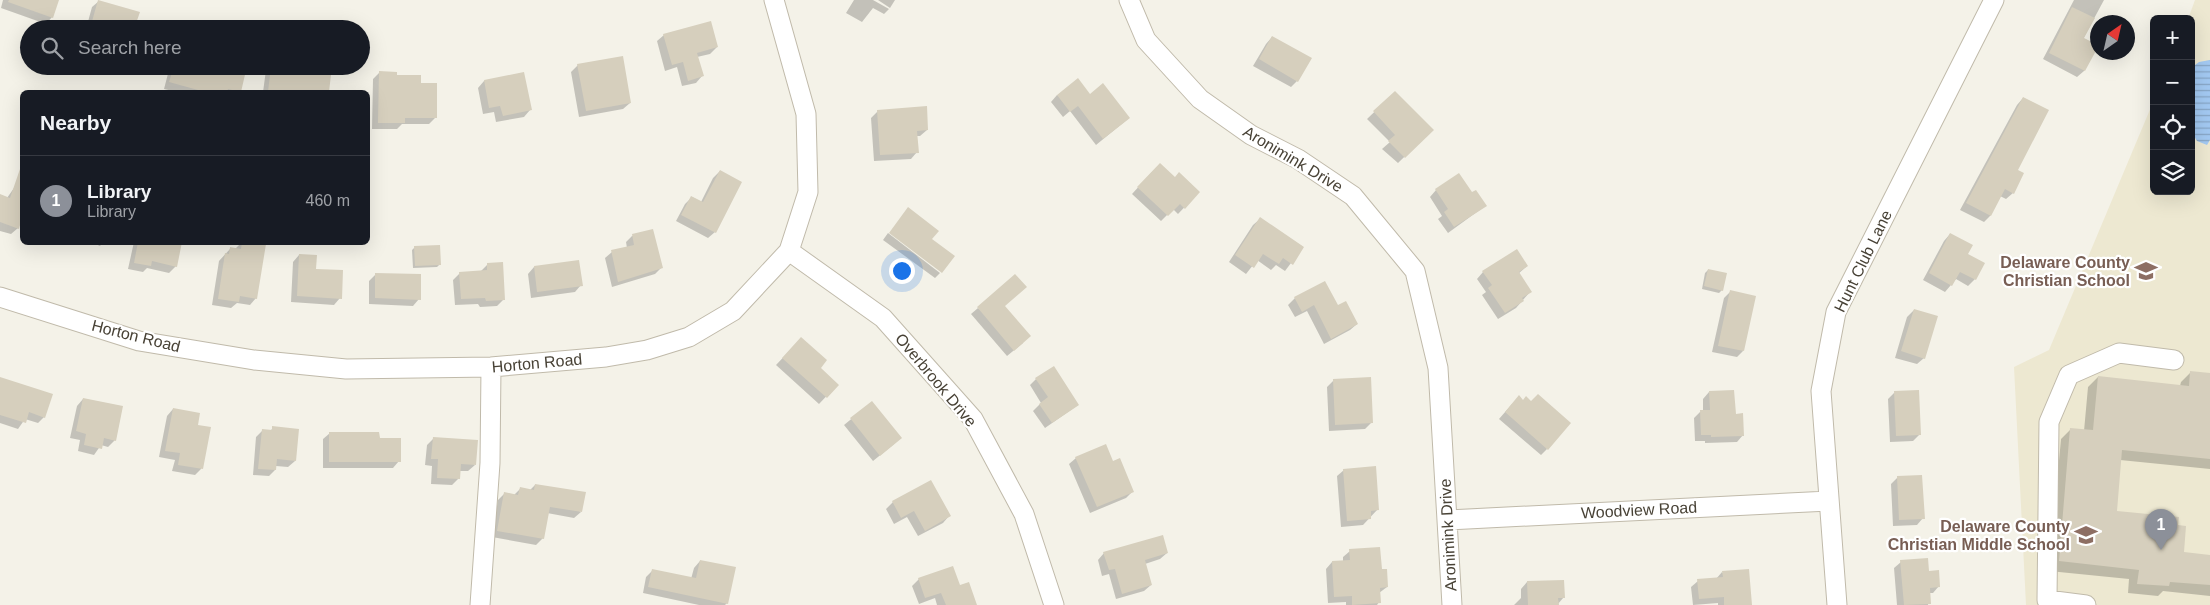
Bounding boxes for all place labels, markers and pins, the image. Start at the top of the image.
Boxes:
place label: Delaware County Christian School [2000,254,2130,289]
school or university icon: Delaware County Christian School [2133,258,2159,284]
pin: 1 [2145,509,2177,550]
place label: Delaware County Christian Middle School [1888,518,2070,553]
school or university icon: Delaware County Christian Middle School [2073,522,2099,548]

